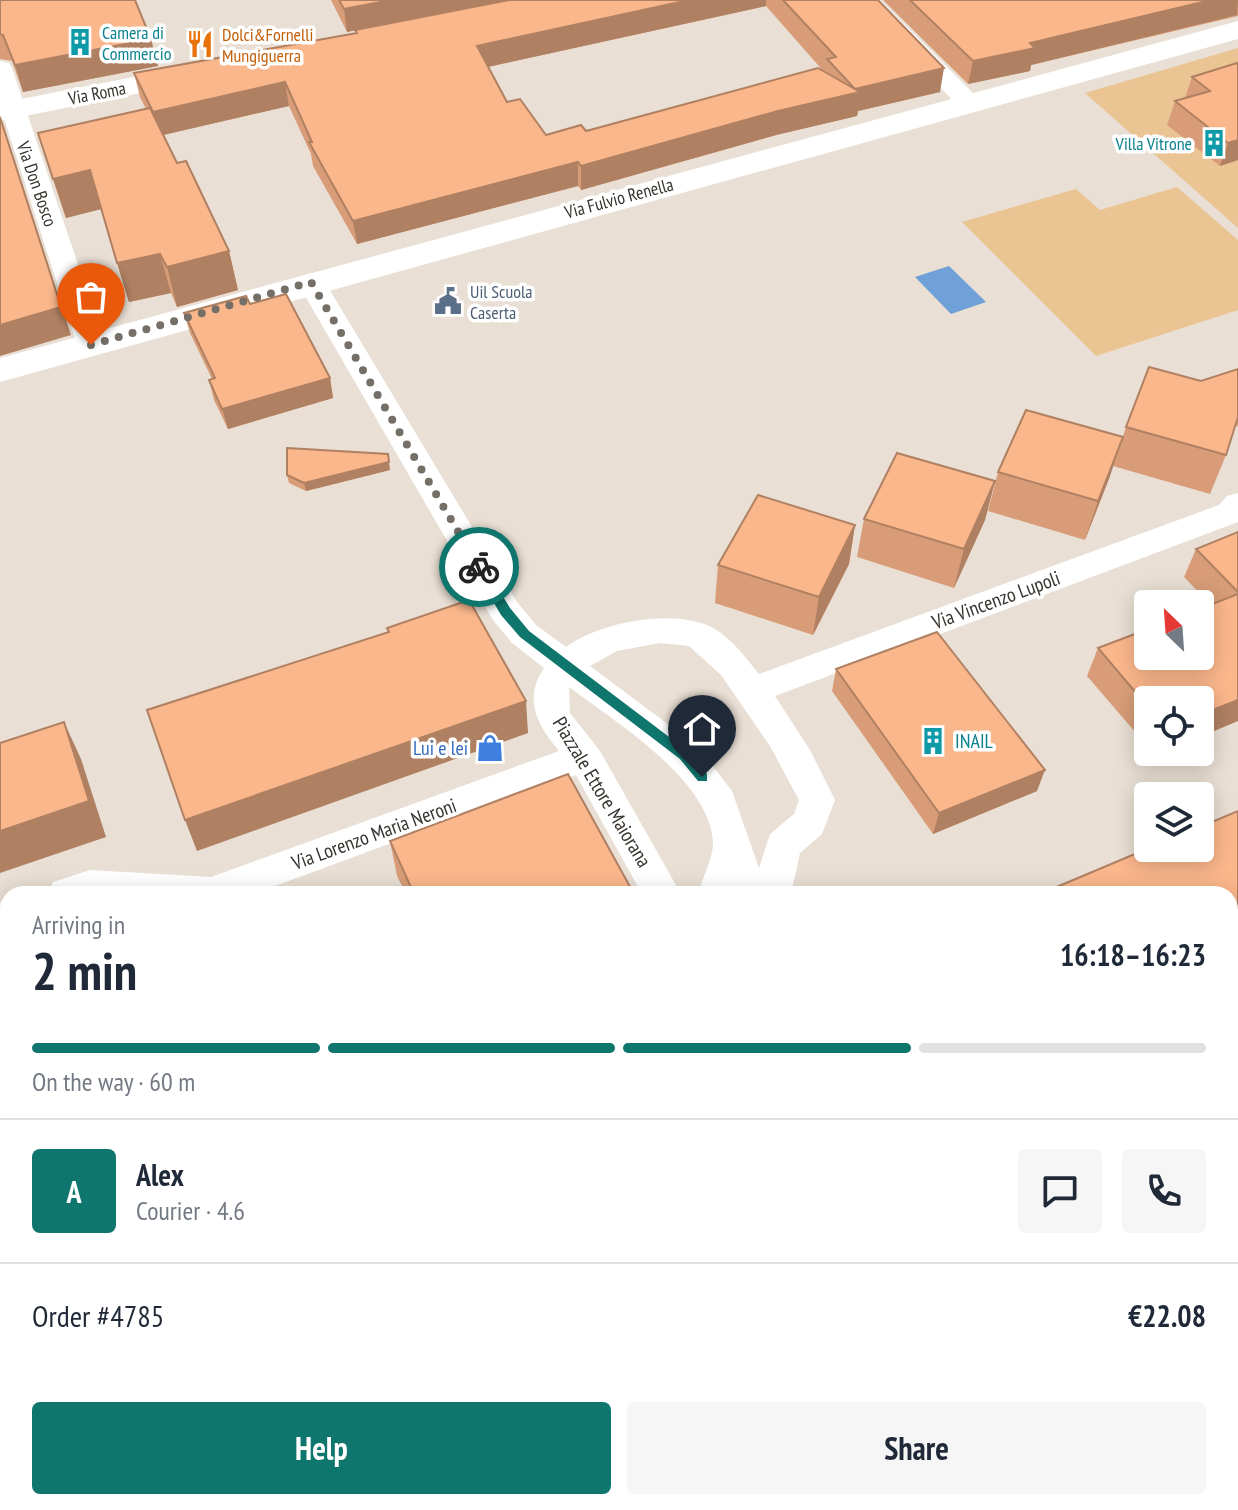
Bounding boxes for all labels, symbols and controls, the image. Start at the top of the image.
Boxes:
place label: Camera di Commercio [102,21,172,65]
place label: Dolci&Fornelli Mungiguerra [222,23,313,67]
building icon: Camera di Commercio [65,27,95,57]
restaurant icon: Dolci&Fornelli Mungiguerra [185,29,215,59]
street label: Via Roma [65,76,128,110]
building icon: Villa Vitrone [1199,128,1229,158]
place label: Villa Vitrone [1115,132,1192,155]
street label: Via Don Bosco [11,138,62,230]
street label: Via Fulvio Renella [561,172,676,224]
pin [57,263,125,345]
icon: bag [69,275,113,319]
place label: Uil Scuola Caserta [470,280,532,324]
public building icon: Uil Scuola Caserta [433,286,463,316]
courier [439,527,519,607]
icon: bike [457,545,501,589]
street label: Via Vincenzo Lupoli [927,565,1064,636]
north arrow [1134,590,1214,670]
map controls [1134,590,1214,862]
button: locate [1134,686,1214,766]
pin [668,695,736,777]
icon: home [680,707,724,751]
street label: Piazzale Ettore Maiorana [547,712,657,872]
building icon: INAIL [918,726,948,756]
place label: INAIL [955,728,994,754]
shop icon: Lui e lei [475,733,505,763]
place label: Lui e lei [413,735,468,761]
button: layers [1134,782,1214,862]
street label: Via Lorenzo Maria Neroni [287,792,460,876]
text: Arriving in [32,908,125,941]
text: 16:18–16:23 [1060,935,1206,974]
text: 2 min [32,937,137,1004]
text: On the way · 60 m [32,1065,195,1098]
button: chat [1018,1149,1102,1233]
button: phone [1122,1149,1206,1233]
text: Alex [136,1155,184,1194]
text: A [66,1172,82,1211]
text: Courier · 4.6 [136,1194,245,1227]
text: Order #4785 [32,1296,164,1335]
text: €22.08 [1128,1296,1206,1335]
button: Help [32,1402,611,1494]
button: Share [627,1402,1206,1494]

